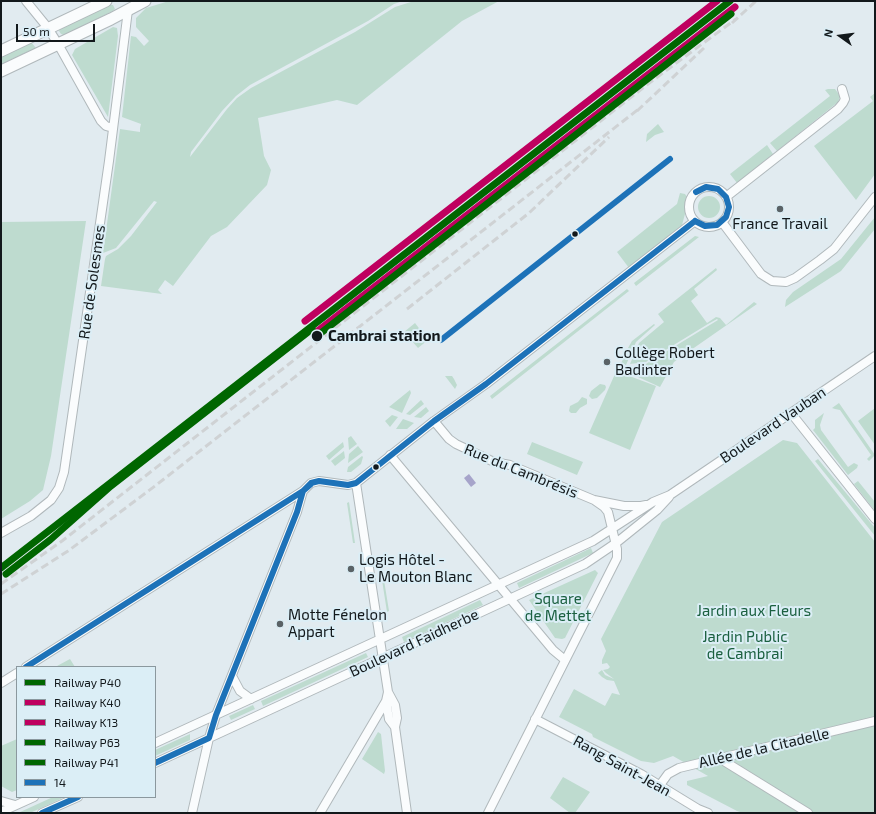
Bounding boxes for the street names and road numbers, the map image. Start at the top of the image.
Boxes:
street label: Rue de Solesmes [75,224,109,340]
street label: Boulevard Vauban [717,383,829,467]
street label: Rue du Cambrésis [462,440,580,502]
street label: Boulevard Faidherbe [347,605,481,681]
street label: Allée de la Citadelle [697,724,831,772]
street label: Rang Saint-Jean [570,732,674,800]

